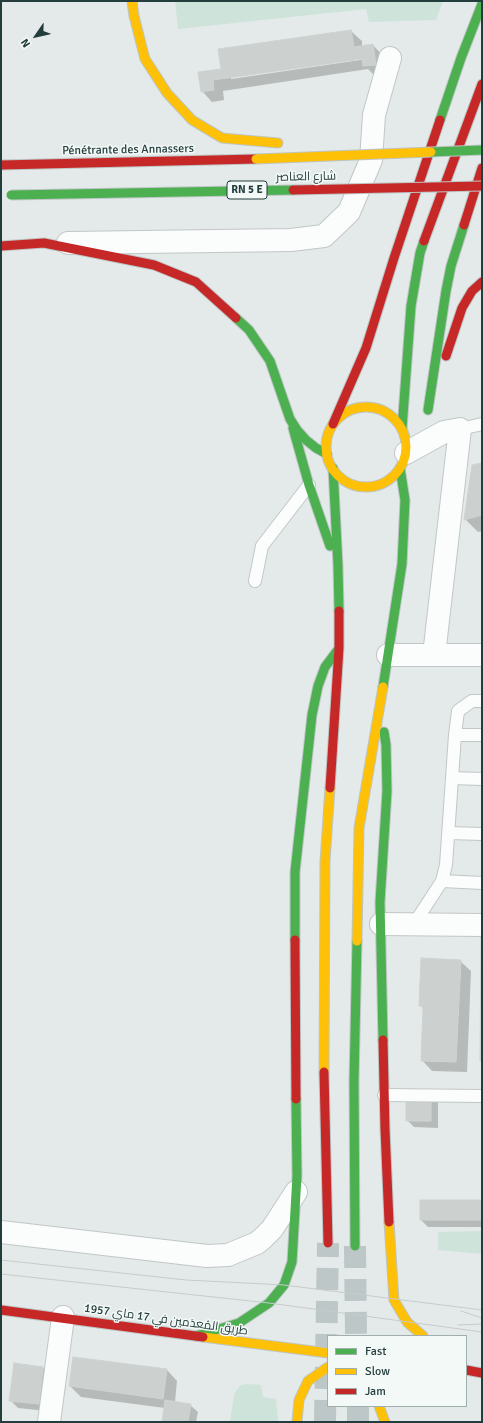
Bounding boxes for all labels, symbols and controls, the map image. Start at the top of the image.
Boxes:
north arrow [16,16,56,56]
text: N [18,36,33,50]
street label: Pénétrante des Annassers [62,142,194,158]
street label: شارع العناصر [276,169,336,185]
road number: RN 5 E [227,181,267,199]
street label: طريق المُعدَمين في 17 ماي 1957 [83,1301,249,1339]
legend [327,1335,467,1407]
text: Fast [365,1344,386,1359]
text: Slow [365,1364,390,1379]
text: Jam [365,1384,386,1399]

